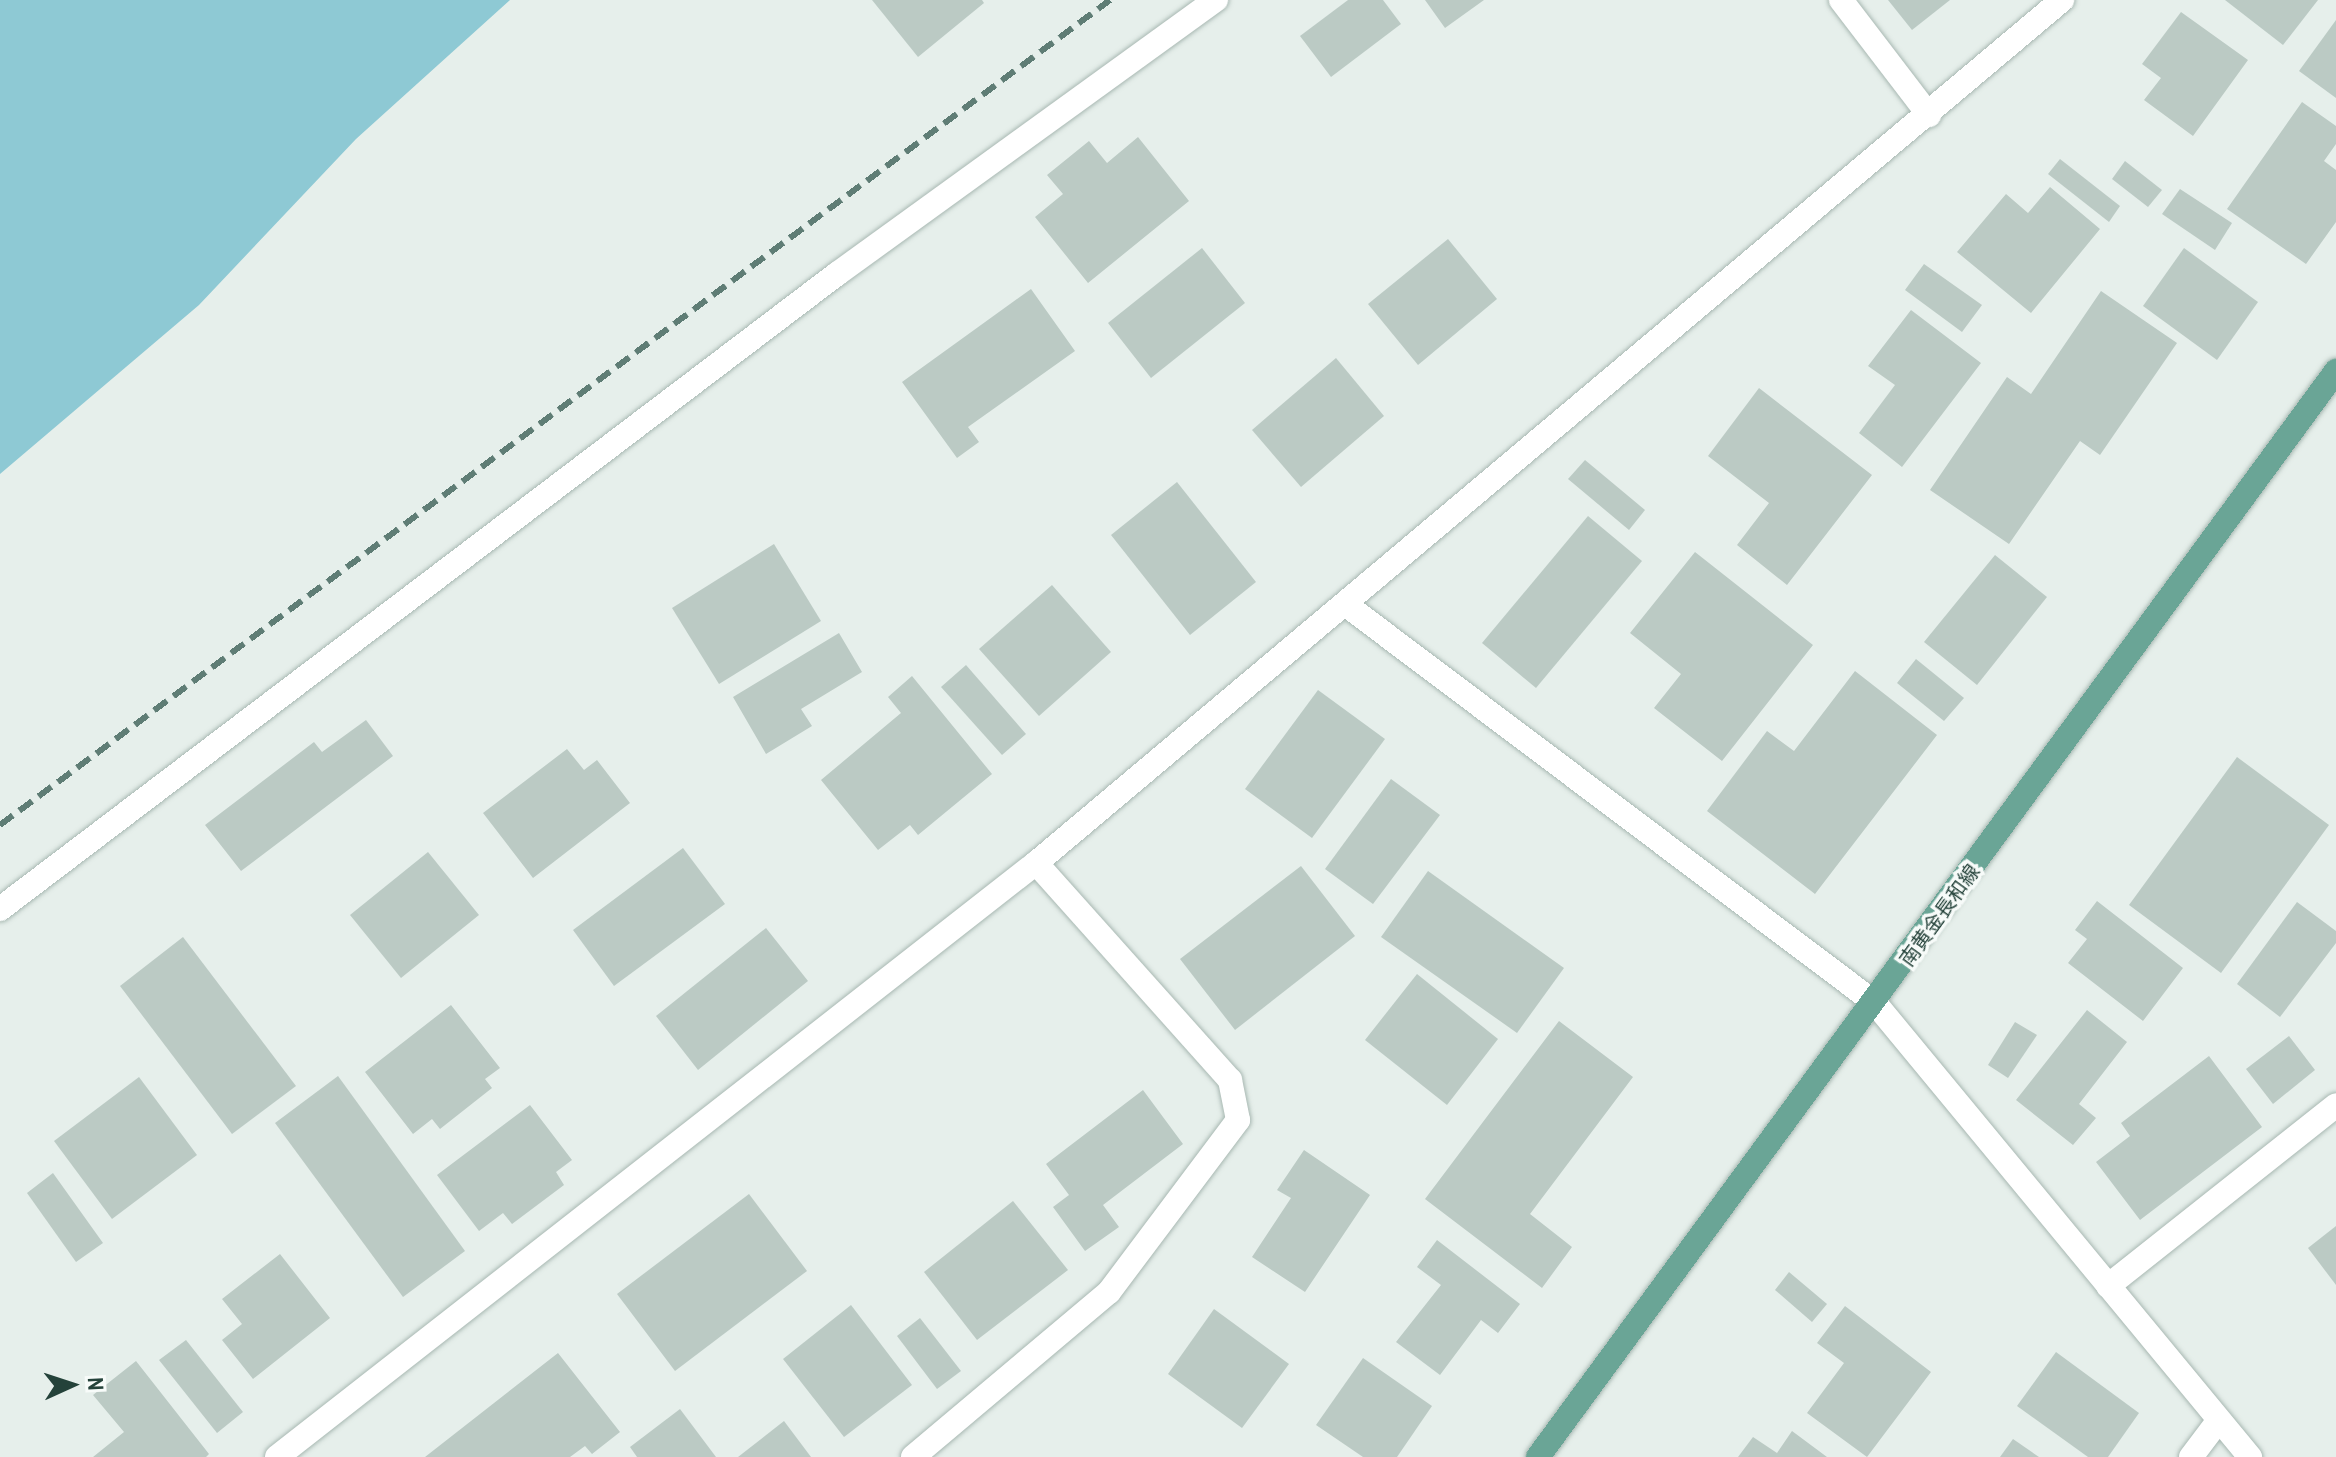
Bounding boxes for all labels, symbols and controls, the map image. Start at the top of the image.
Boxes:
street label: 南黄金長和線 [1894,859,1984,971]
north arrow [32,1345,112,1425]
text: N [81,1376,111,1391]

